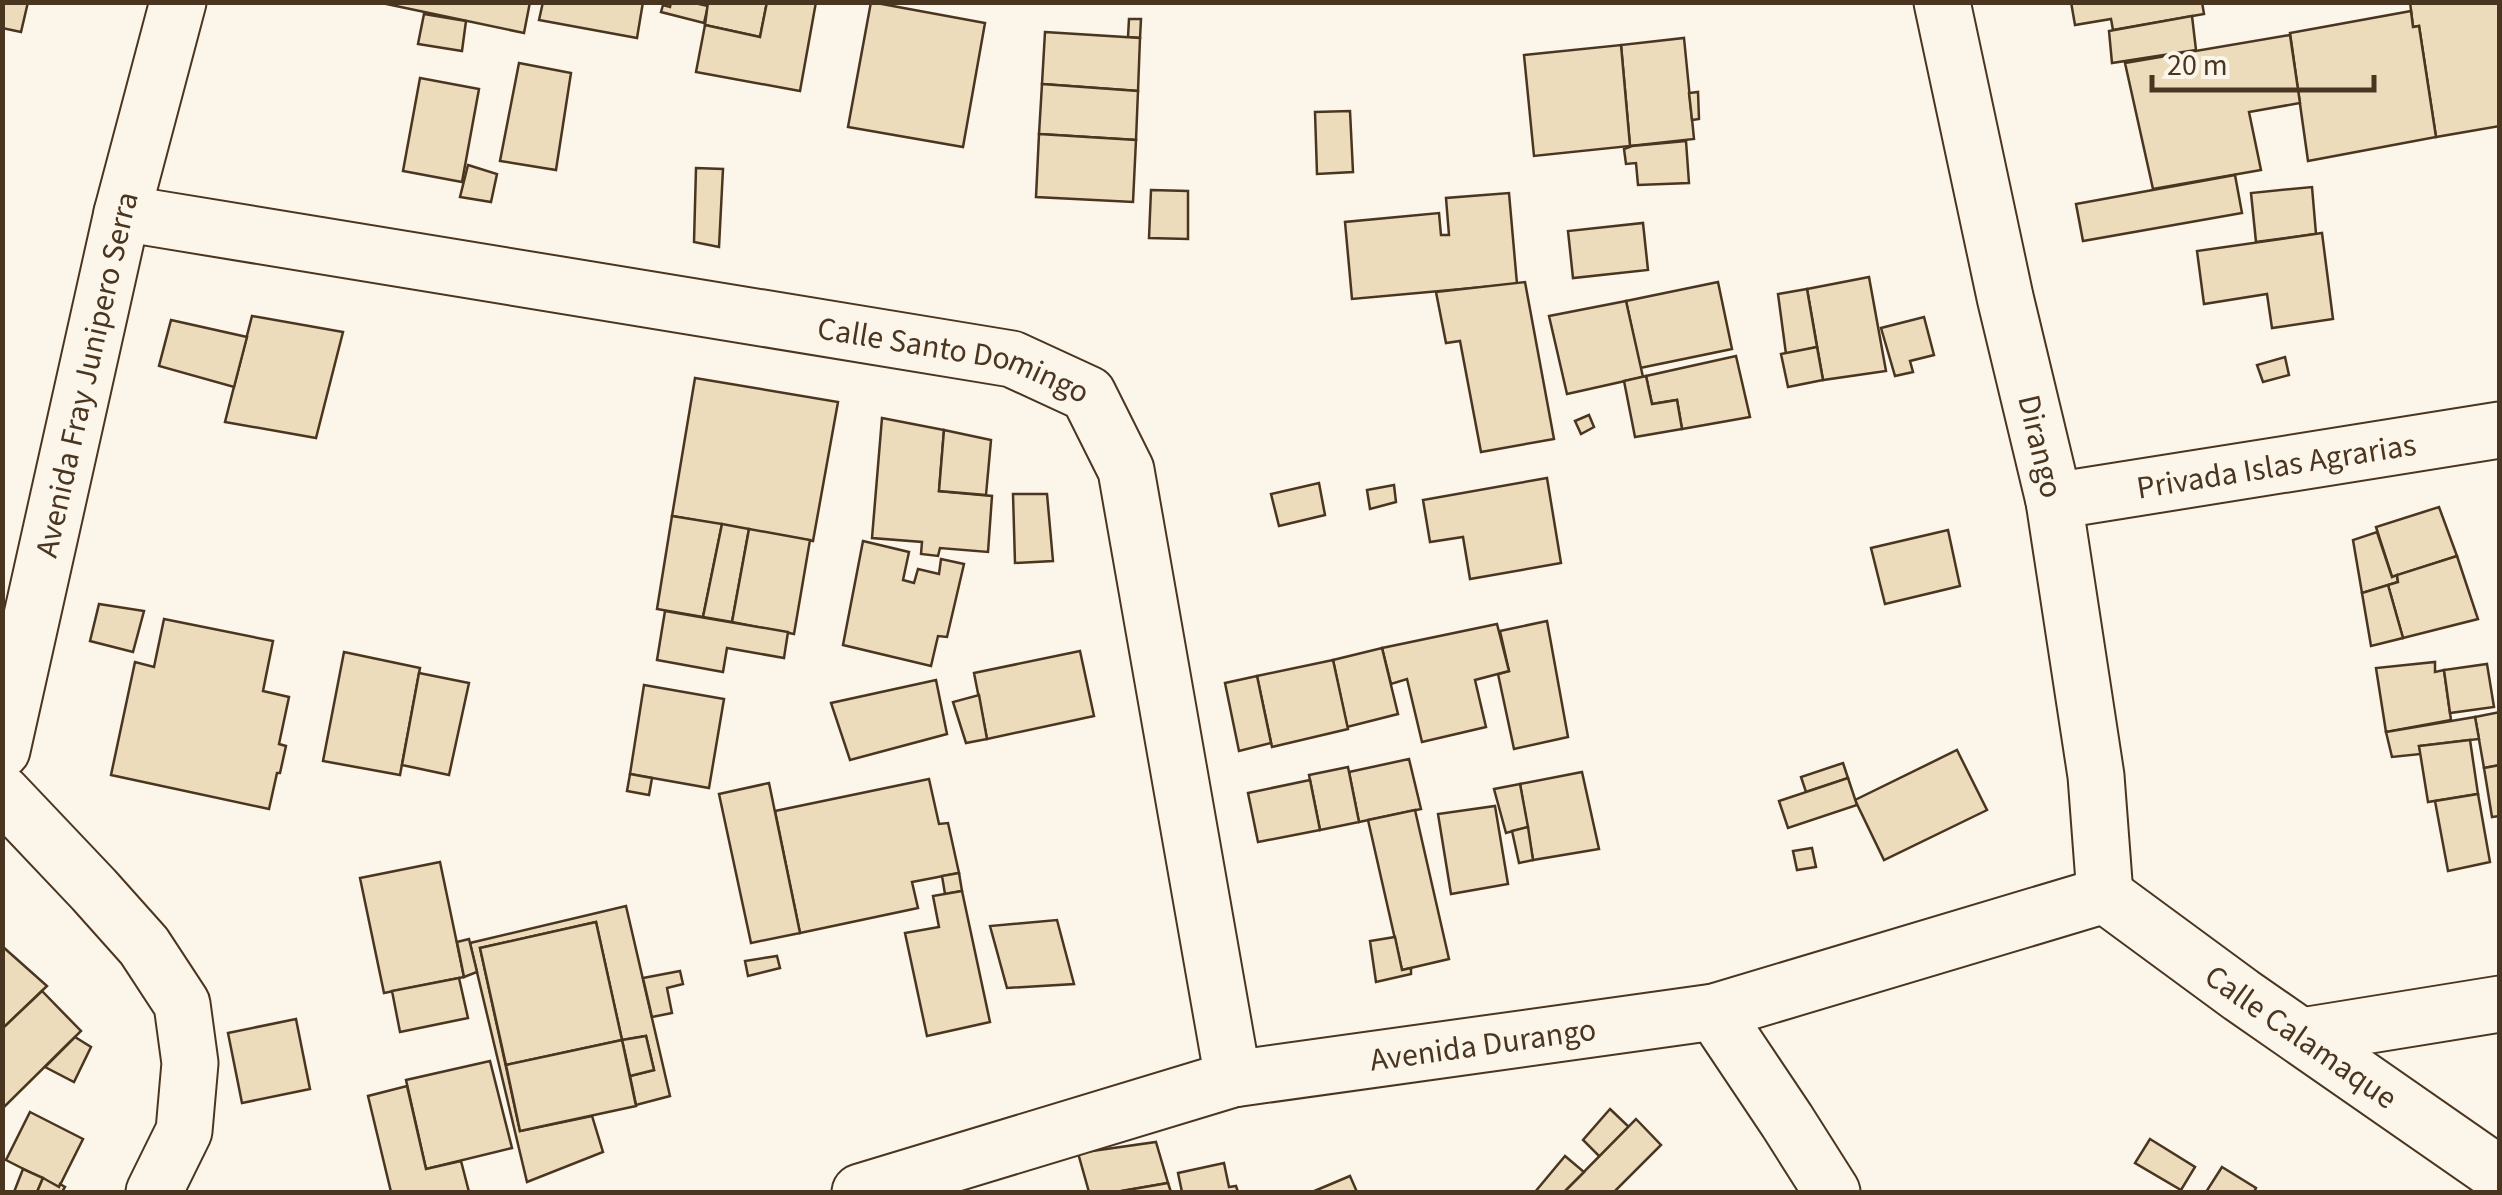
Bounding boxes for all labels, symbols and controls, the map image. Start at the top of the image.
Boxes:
scale bar [2152,30,2374,92]
text: 20 m [2167,44,2228,87]
street label: Avenida Fray Junipero Serra [24,187,151,562]
street label: Calle Santo Domingo [814,305,1097,416]
street label: Dirango [2005,390,2074,503]
street label: Privada Islas Agrarias [2133,422,2419,512]
street label: Calle Calamaque [2195,954,2406,1121]
street label: Avenida Durango [1367,1007,1599,1084]

